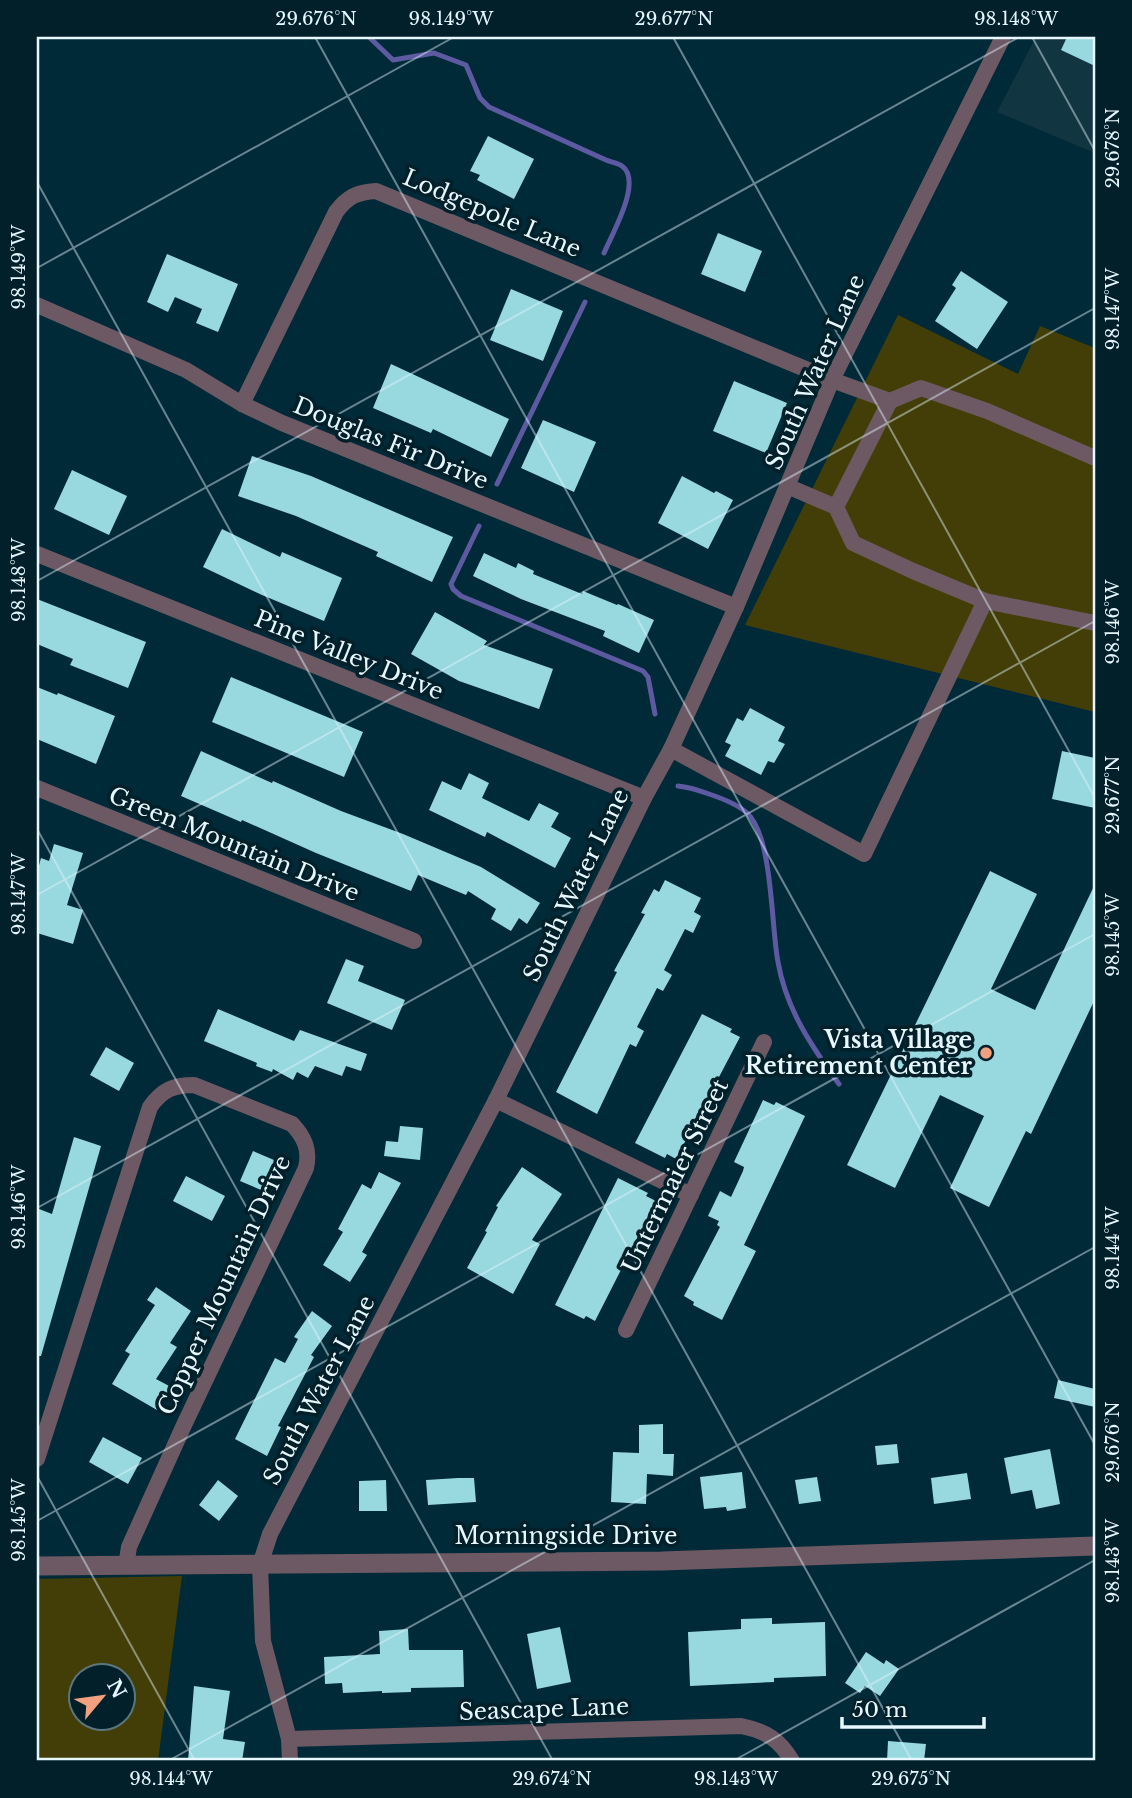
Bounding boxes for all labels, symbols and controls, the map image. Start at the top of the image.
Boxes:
text: 29.676°N [275,8,357,30]
text: 98.149°W [409,8,494,30]
text: 29.677°N [635,8,713,30]
text: 98.148°W [974,8,1059,30]
text: 29.678°N [1102,108,1124,188]
street label: Lodgepole Lane [399,163,585,263]
text: 98.149°W [8,224,30,309]
text: 98.147°W [1102,267,1124,350]
street label: South Water Lane [759,270,871,474]
street label: Douglas Fir Drive [289,391,493,495]
text: 98.148°W [8,537,30,622]
text: 98.146°W [1102,579,1124,664]
street label: Pine Valley Drive [251,604,447,706]
text: 29.677°N [1102,756,1124,834]
street label: Green Mountain Drive [105,781,363,907]
street label: South Water Lane [517,784,635,986]
text: 98.147°W [8,852,30,935]
text: 98.145°W [1102,892,1124,977]
place label: Vista Village Retirement Center [745,1026,973,1080]
marker: Vista Village Retirement Center [978,1045,994,1061]
street label: Untermaier Street [616,1074,734,1278]
street label: Copper Mountain Drive [151,1151,297,1419]
text: 98.146°W [8,1164,30,1249]
text: 98.144°W [1102,1205,1124,1290]
street label: South Water Lane [257,1290,381,1490]
text: 29.676°N [1102,1401,1124,1483]
text: 98.145°W [8,1477,30,1562]
text: 98.143°W [1102,1518,1124,1603]
street label: Morningside Drive [454,1522,678,1550]
north arrow [66,1661,136,1731]
text: N [102,1676,131,1703]
scale bar [842,1686,983,1730]
street label: Seascape Lane [458,1692,630,1726]
text: 50 m [852,1697,908,1723]
text: 98.144°W [129,1768,214,1790]
text: 29.674°N [512,1768,592,1790]
text: 98.143°W [694,1768,779,1790]
text: 29.675°N [871,1768,951,1790]

